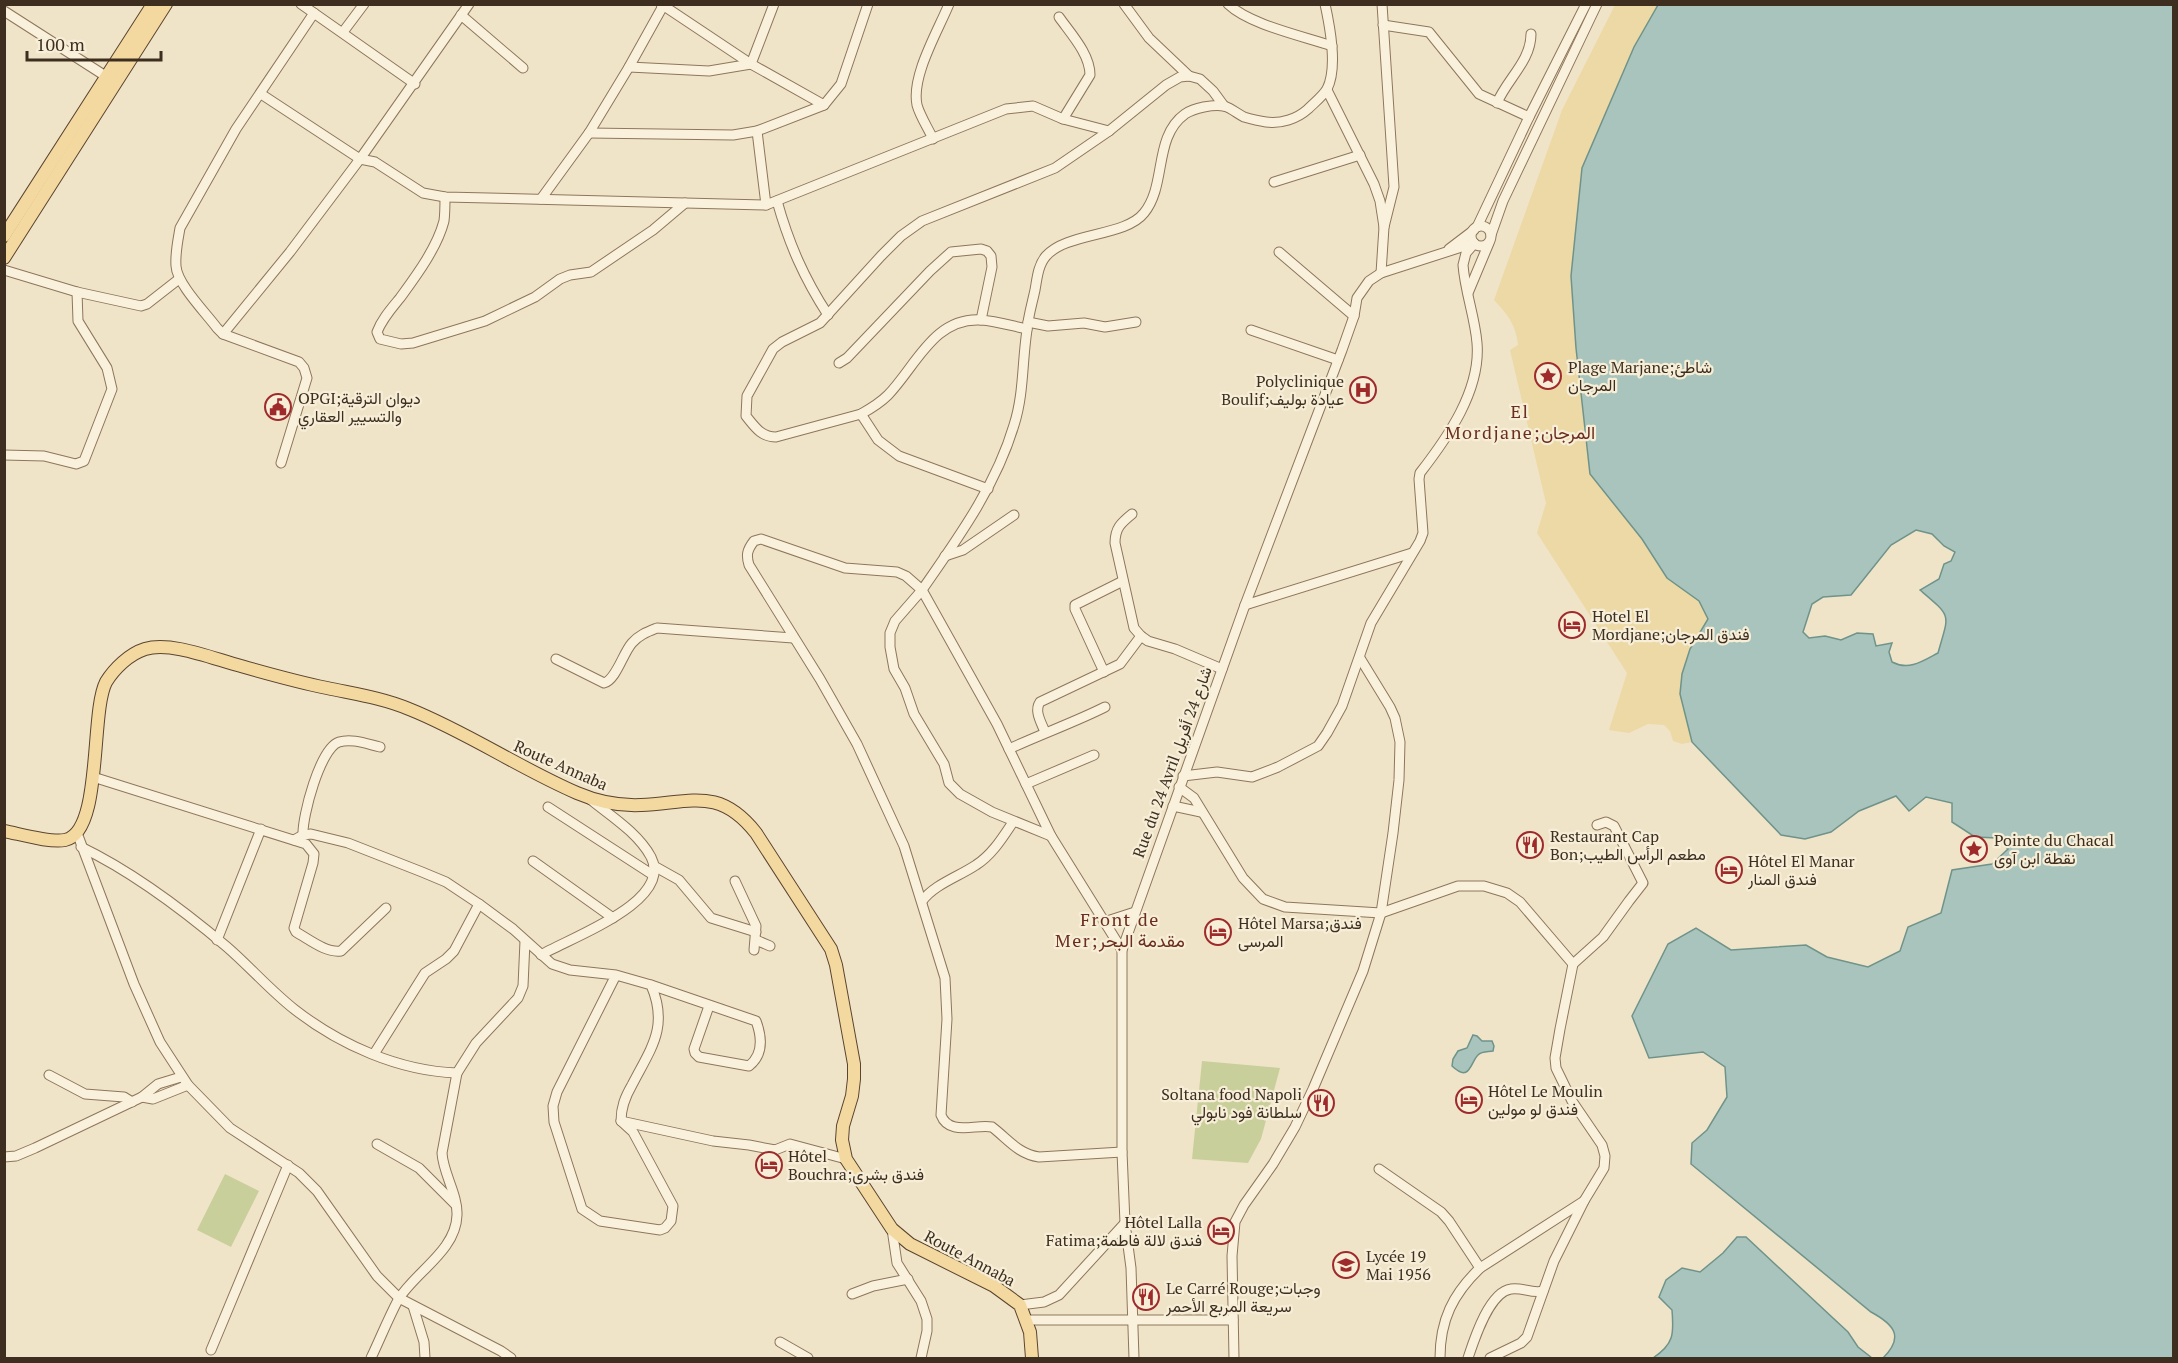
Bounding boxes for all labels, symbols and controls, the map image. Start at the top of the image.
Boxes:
scale bar [27,24,160,62]
text: 100 m [36,32,85,56]
place label: Plage Marjane;شاطئ المرجان [1568,356,1712,396]
place icon: Plage Marjane;شاطئ المرجان [1533,361,1563,391]
place label: Polyclinique Boulif;عيادة بوليف [1221,370,1344,410]
hospital icon: Polyclinique Boulif;عيادة بوليف [1348,375,1378,405]
place label: OPGI;ديوان الترقية والتسيير العقاري [298,387,421,430]
public building icon: OPGI;ديوان الترقية والتسيير العقاري [263,392,293,422]
district label: El Mordjane;المرجان [1445,399,1595,444]
place label: Hotel El Mordjane;فندق المرجان [1592,605,1750,645]
hotel icon: Hotel El Mordjane;فندق المرجان [1557,610,1587,640]
street label: Rue du 24 Avril شارع 24 أفريل [1127,663,1218,861]
street label: Route Annaba [511,735,611,795]
place label: Restaurant Cap Bon;مطعم الرأس الطيب [1550,825,1706,865]
place label: Pointe du Chacal نقطة ابن آوى [1994,829,2114,869]
restaurant icon: Restaurant Cap Bon;مطعم الرأس الطيب [1515,830,1545,860]
place icon: Pointe du Chacal نقطة ابن آوى [1959,834,1989,864]
place label: Hôtel El Manar فندق المنار [1747,850,1856,890]
hotel icon: Hôtel El Manar فندق المنار [1714,855,1744,885]
district label: Front de Mer;مقدمة البحر [1055,907,1185,952]
place label: Hôtel Marsa;فندق المرسى [1238,912,1362,952]
hotel icon: Hôtel Marsa;فندق المرسى [1203,917,1233,947]
place label: Hôtel Le Moulin فندق لو مولين [1488,1080,1603,1120]
place label: Soltana food Napoli سلطانة فود نابولي [1161,1083,1302,1126]
hotel icon: Hôtel Le Moulin فندق لو مولين [1454,1085,1484,1115]
restaurant icon: Soltana food Napoli سلطانة فود نابولي [1306,1088,1336,1118]
place label: Hôtel Bouchra;فندق بشرى [788,1145,924,1185]
hotel icon: Hôtel Bouchra;فندق بشرى [754,1150,784,1180]
place label: Hôtel Lalla Fatima;فندق لالة فاطمة [1046,1211,1202,1251]
hotel icon: Hôtel Lalla Fatima;فندق لالة فاطمة [1206,1216,1236,1246]
street label: Route Annaba [921,1225,1019,1291]
place label: Lycée 19 Mai 1956 [1366,1245,1431,1285]
school or university icon: Lycée 19 Mai 1956 [1331,1250,1361,1280]
place label: Le Carré Rouge;وجبات سريعة المربع الأحمر [1165,1277,1321,1318]
restaurant icon: Le Carré Rouge;وجبات سريعة المربع الأحمر [1131,1282,1161,1312]

